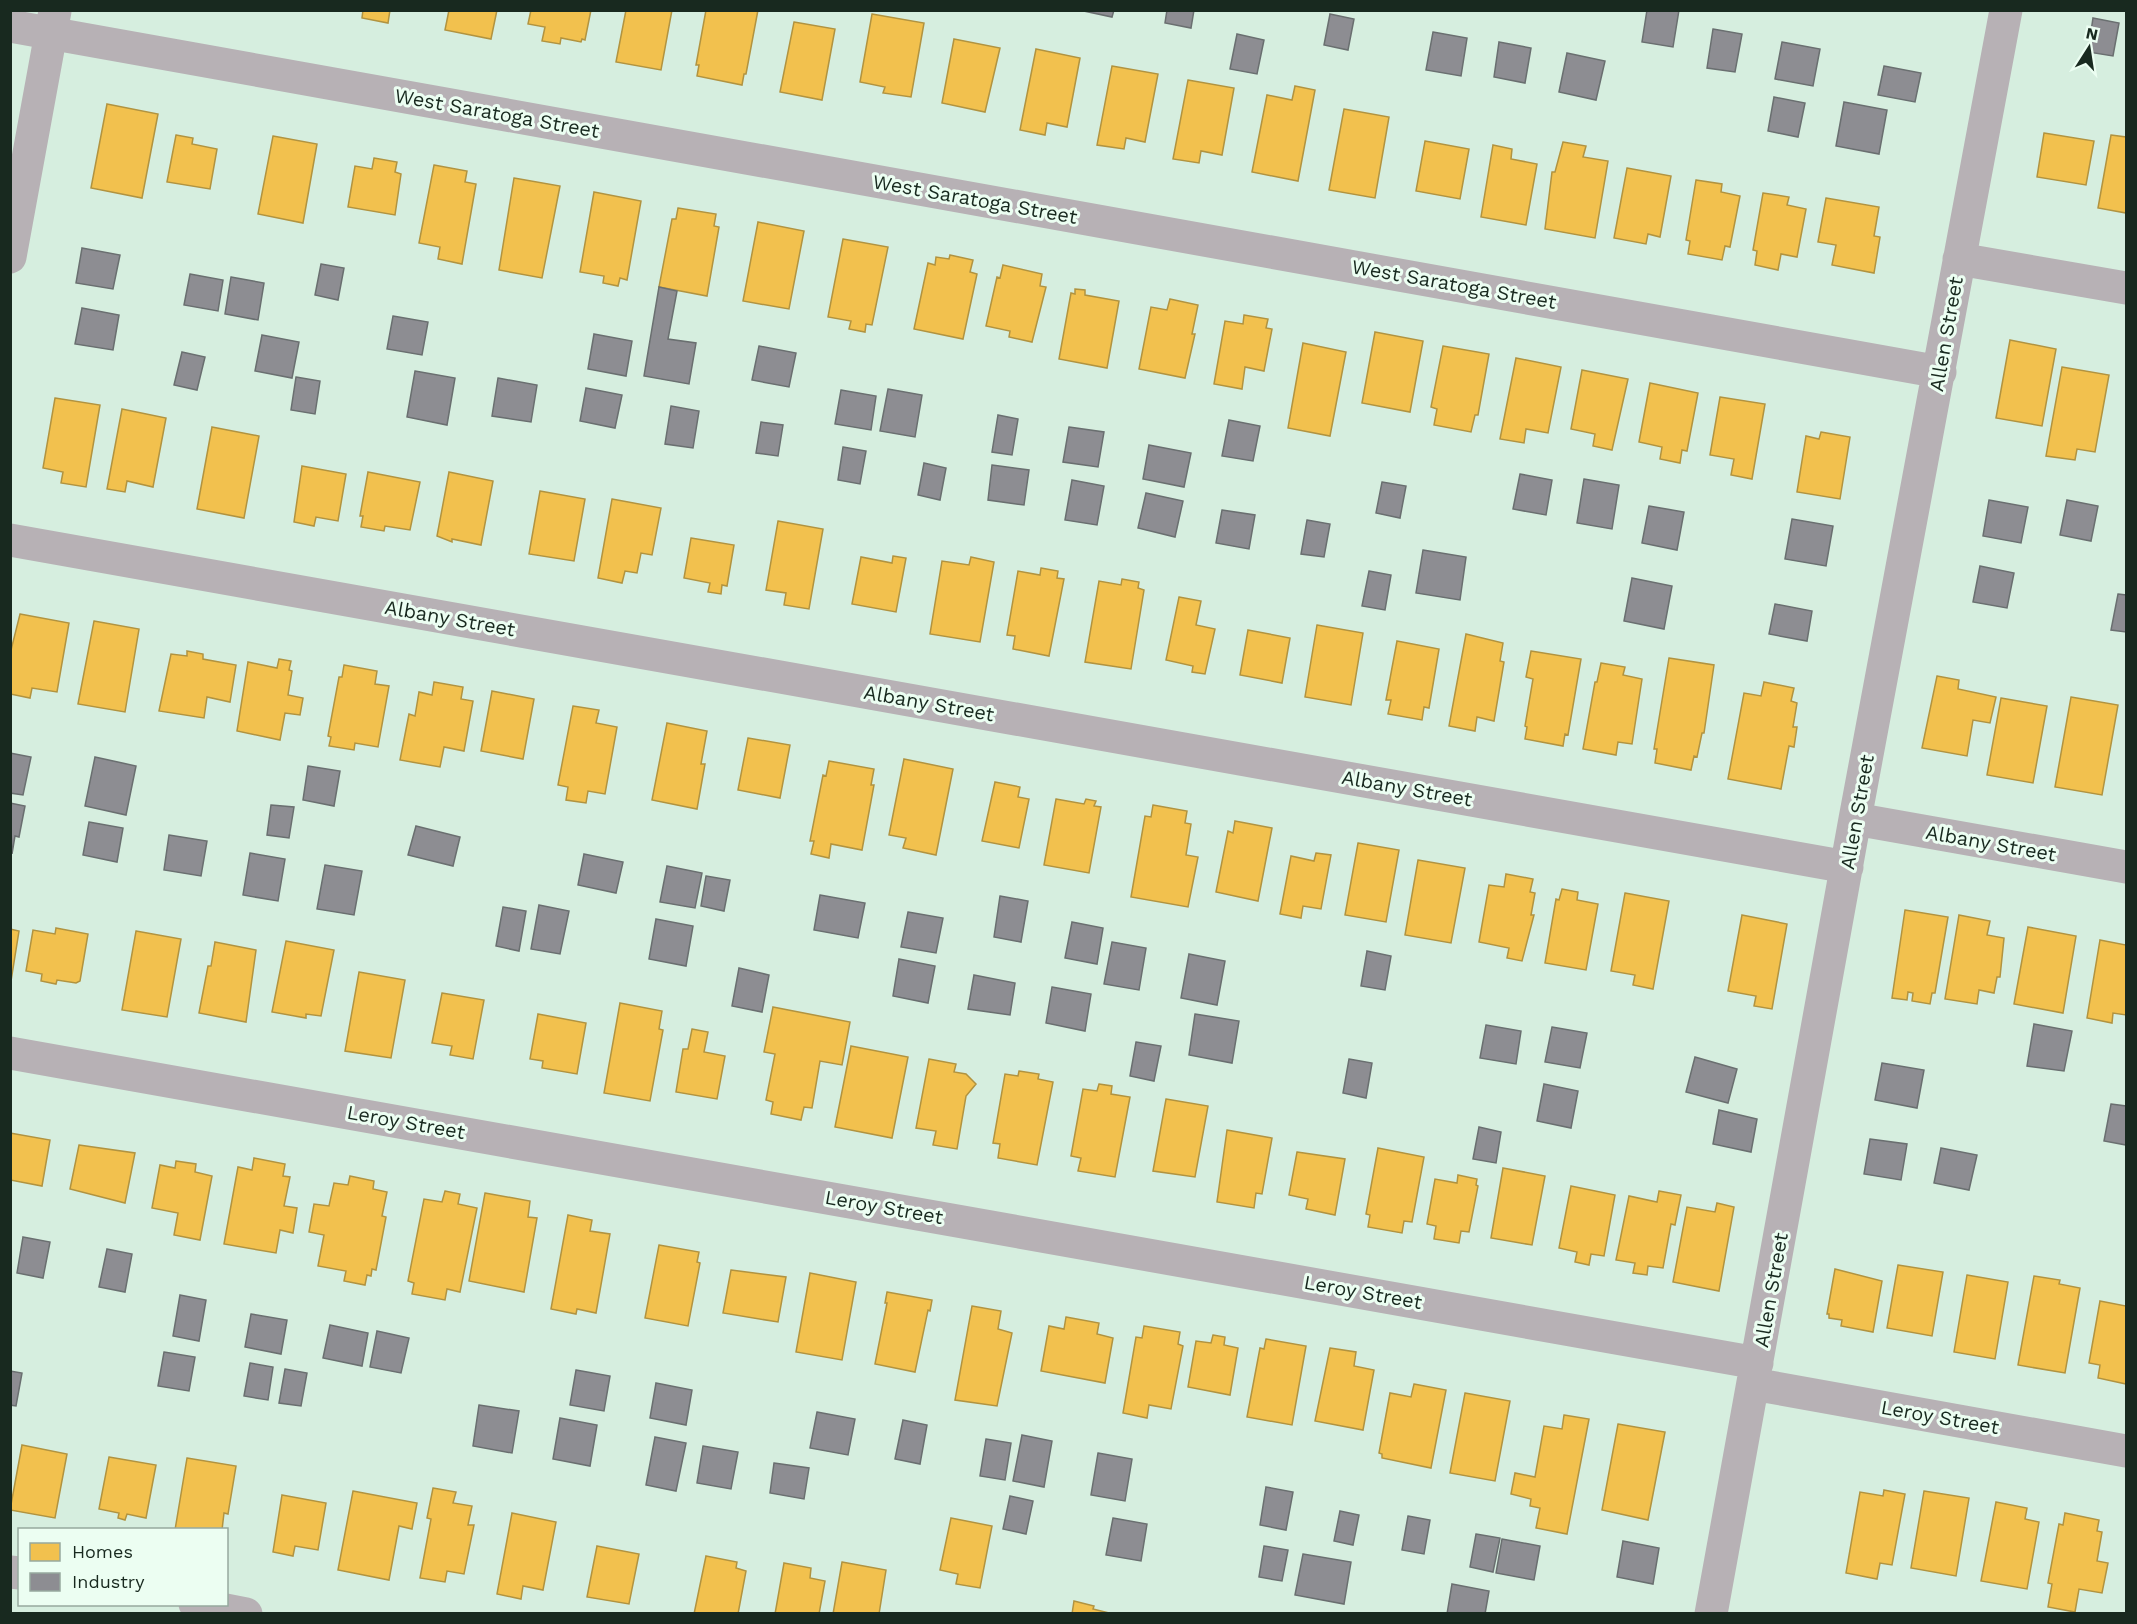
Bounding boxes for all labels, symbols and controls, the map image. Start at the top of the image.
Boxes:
north arrow [2059,18,2119,78]
text: N [2084,23,2100,44]
street label: West Saratoga Street [393,83,602,143]
street label: West Saratoga Street [871,169,1080,229]
street label: West Saratoga Street [1350,254,1559,314]
street label: Allen Street [1924,274,1968,393]
street label: Albany Street [383,595,518,641]
street label: Albany Street [862,680,997,726]
street label: Allen Street [1835,752,1879,871]
street label: Albany Street [1340,765,1475,811]
street label: Albany Street [1924,820,2059,866]
street label: Leroy Street [345,1100,468,1144]
street label: Leroy Street [823,1185,946,1229]
street label: Allen Street [1749,1230,1793,1349]
street label: Leroy Street [1302,1270,1425,1314]
street label: Leroy Street [1879,1395,2002,1439]
legend [18,1528,228,1606]
text: Homes [72,1541,133,1562]
text: Industry [72,1571,145,1592]

